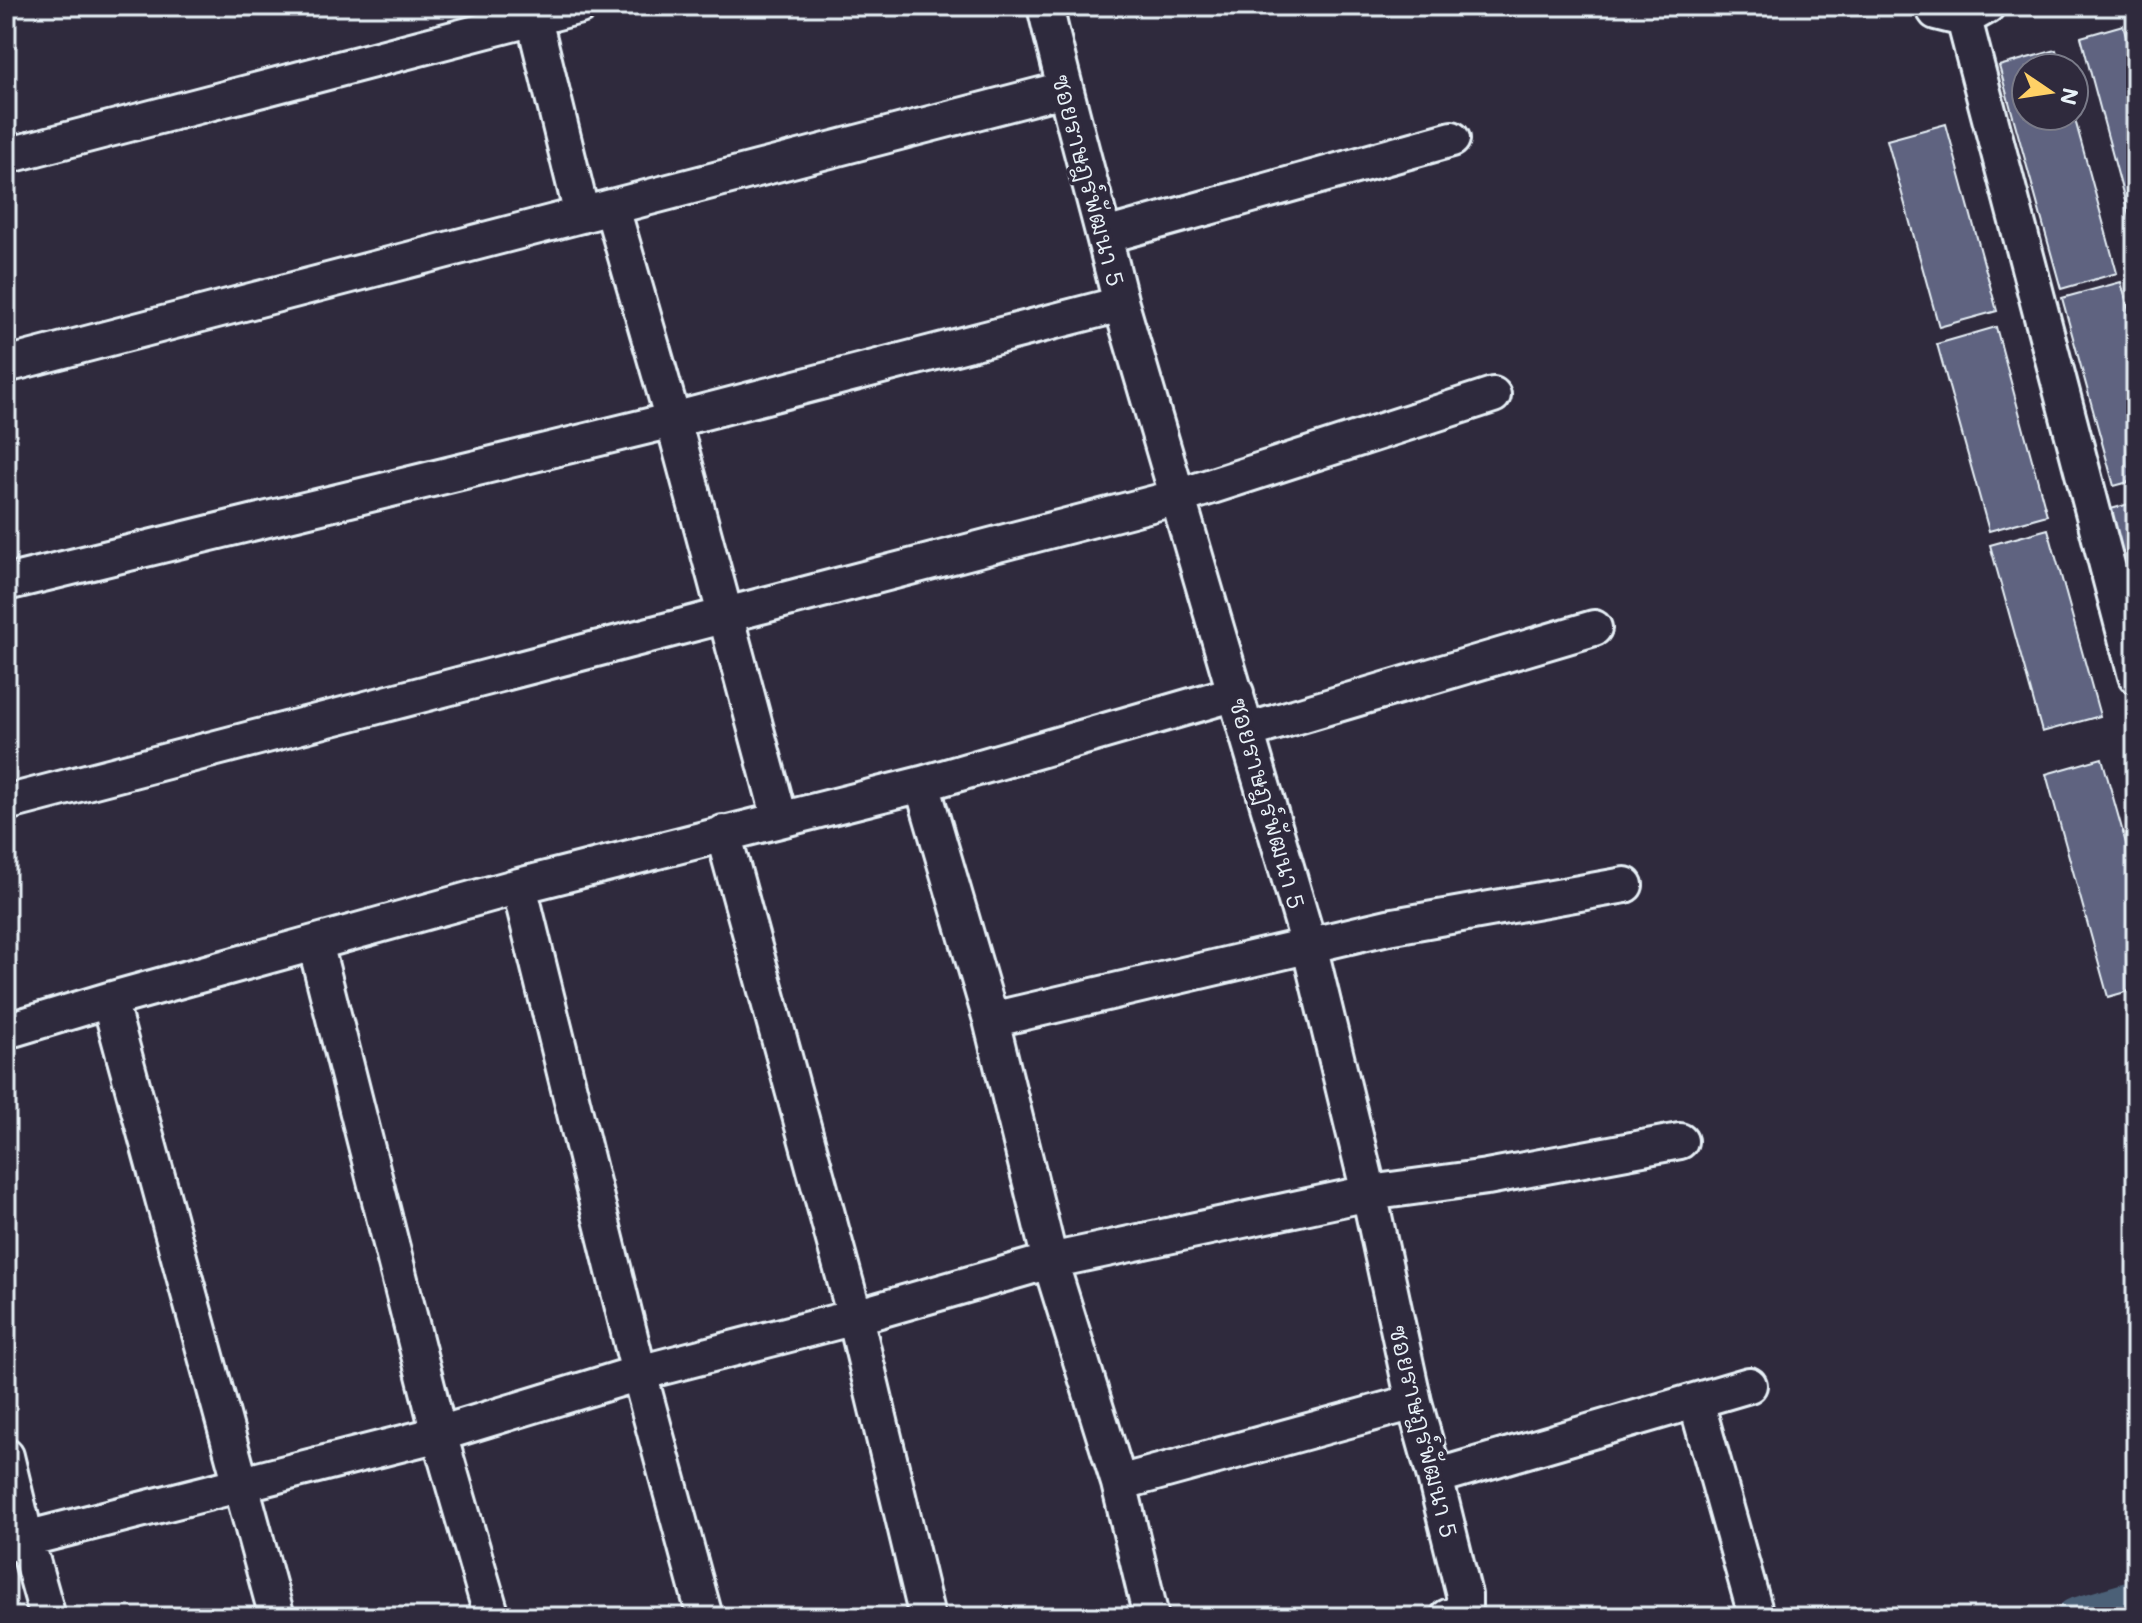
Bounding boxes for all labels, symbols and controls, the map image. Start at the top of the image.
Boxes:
north arrow [2010,52,2090,132]
street label: ซอยราษฎร์พัฒนา 5 [1045,71,1132,290]
text: N [2054,85,2086,108]
street label: ซอยราษฎร์พัฒนา 5 [1222,694,1313,912]
street label: ซอยราษฎร์พัฒนา 5 [1382,1321,1466,1541]

